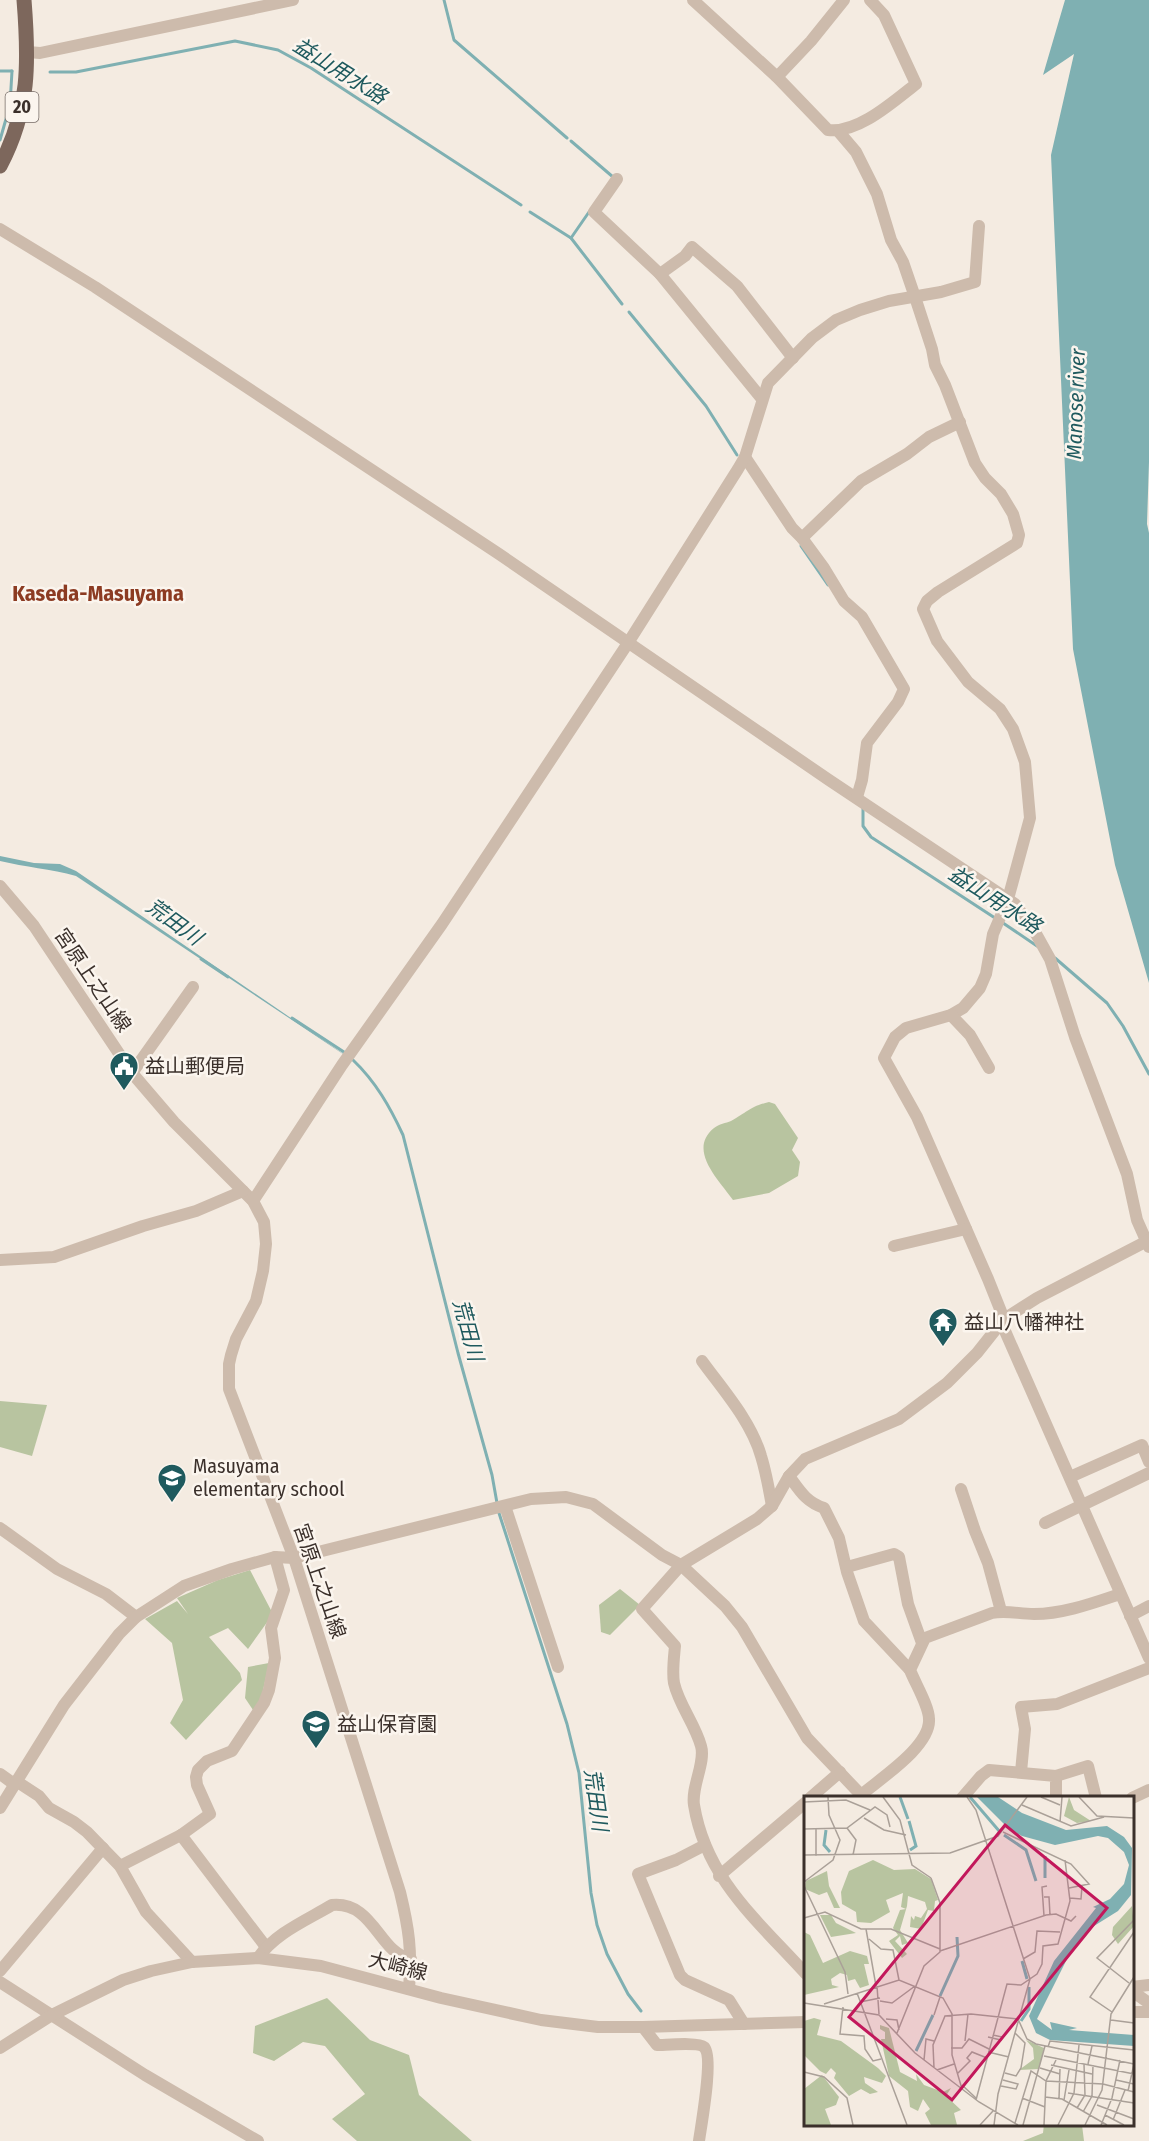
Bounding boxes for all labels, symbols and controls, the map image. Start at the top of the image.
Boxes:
water label: 益山用水路 [289,32,393,111]
road number: 20 [5,92,38,122]
water label: Manose river [1061,348,1091,460]
district label: Kaseda-Masuyama [12,580,184,607]
water label: 益山用水路 [944,861,1048,941]
water label: 荒田川 [141,893,209,952]
street label: 宮原上之山線 [49,924,137,1036]
public building icon: 益山郵便局 [108,1050,140,1092]
place label: 益山郵便局 [145,1054,245,1078]
water label: 荒田川 [447,1296,489,1366]
temple icon: 益山八幡神社 [927,1306,959,1348]
place label: 益山八幡神社 [964,1310,1084,1334]
place label: Masuyama elementary school [193,1454,345,1501]
school or university icon: Masuyama elementary school [156,1462,188,1504]
street label: 宮原上之山線 [289,1520,351,1642]
school or university icon: 益山保育園 [300,1708,332,1750]
place label: 益山保育園 [337,1712,437,1736]
water label: 荒田川 [579,1767,614,1835]
inset map [804,1796,1134,2126]
street label: 大崎線 [366,1947,430,1985]

